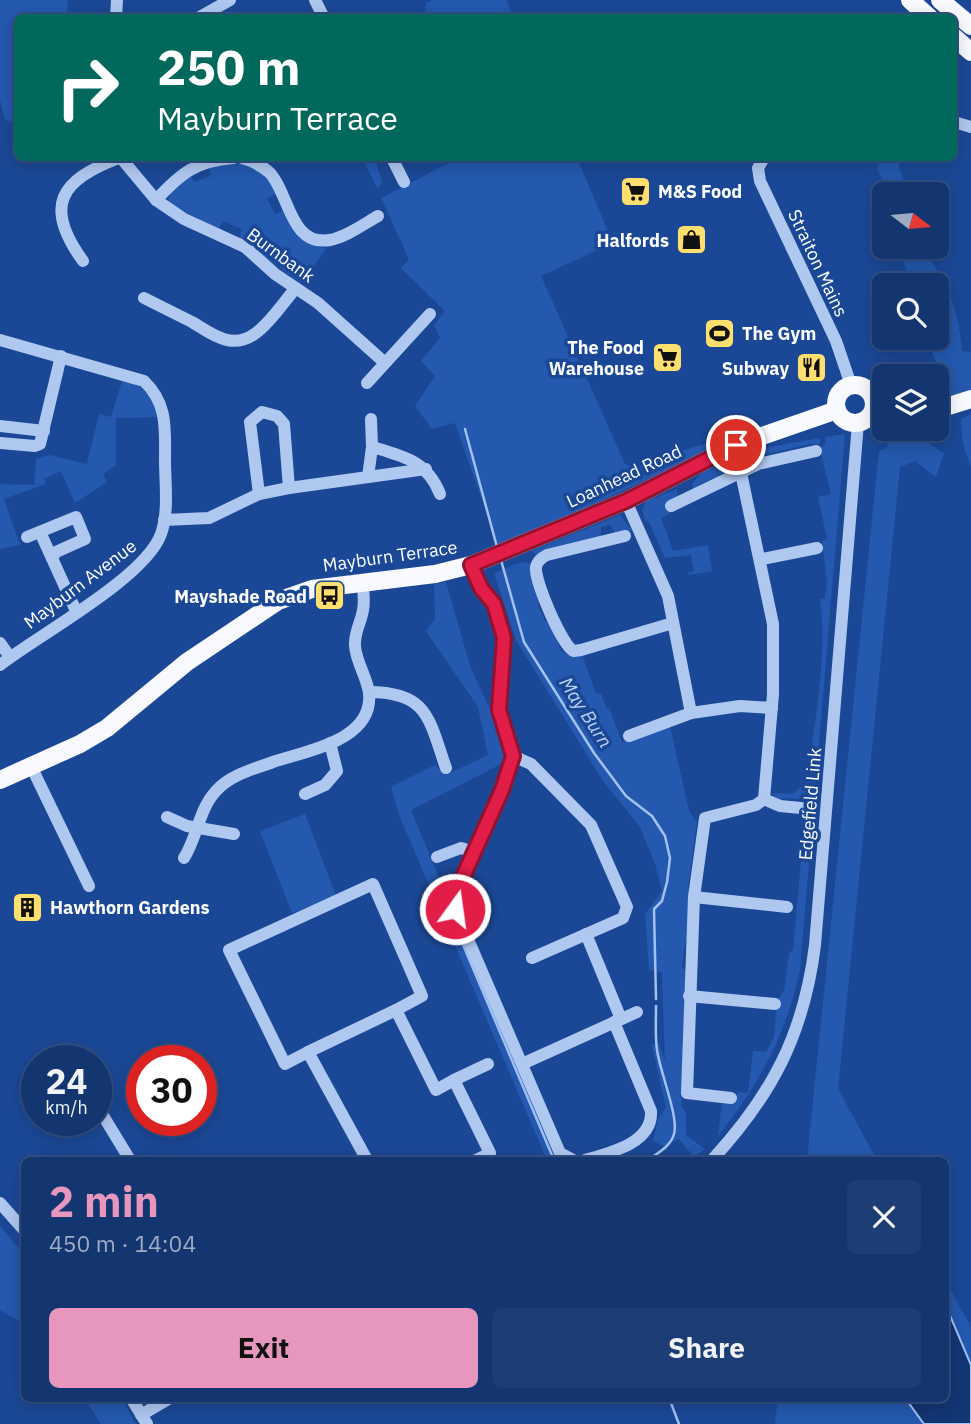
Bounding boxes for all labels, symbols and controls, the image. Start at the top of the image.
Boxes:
text: 250 m [157,35,301,98]
icon: right [42,42,133,133]
text: Mayburn Terrace [157,97,398,139]
supermarket icon: M&S Food [618,174,652,208]
place label: M&S Food [658,180,742,203]
north arrow [872,182,948,259]
map controls [872,182,949,441]
street label: Straiton Mains [783,206,853,320]
street label: Burnbank [242,223,320,288]
shop icon: Halfords [675,223,709,257]
place label: Halfords [596,229,669,252]
button: search [872,273,949,350]
sports icon: The Gym [702,316,736,350]
place label: The Gym [742,322,816,345]
place label: The Food Warehouse [549,336,644,380]
supermarket icon: The Food Warehouse [650,340,684,374]
restaurant icon: Subway [795,351,829,385]
place label: Subway [722,357,789,380]
button: layers [872,364,949,441]
pin [706,415,766,475]
icon: arrive [717,426,755,464]
street label: Loanhead Road [563,439,685,513]
street label: Mayburn Avenue [19,534,141,634]
street label: Mayburn Terrace [321,535,459,577]
bus stop icon: Mayshade Road [313,579,347,613]
place label: Mayshade Road [174,585,307,608]
water label: May Burn [554,672,618,752]
street label: Edgefield Link [794,746,826,861]
position arrow [418,872,492,946]
building icon: Hawthorn Gardens [10,890,44,924]
place label: Hawthorn Gardens [50,896,210,919]
speed limit sign: 30 [126,1045,217,1136]
text: 24 [45,1058,88,1104]
text: km/h [45,1096,88,1119]
text: 2 min [49,1174,159,1229]
button: close [847,1180,921,1254]
text: 450 m · 14:04 [49,1228,196,1258]
button: Exit [49,1308,478,1388]
button: Share [492,1308,921,1388]

